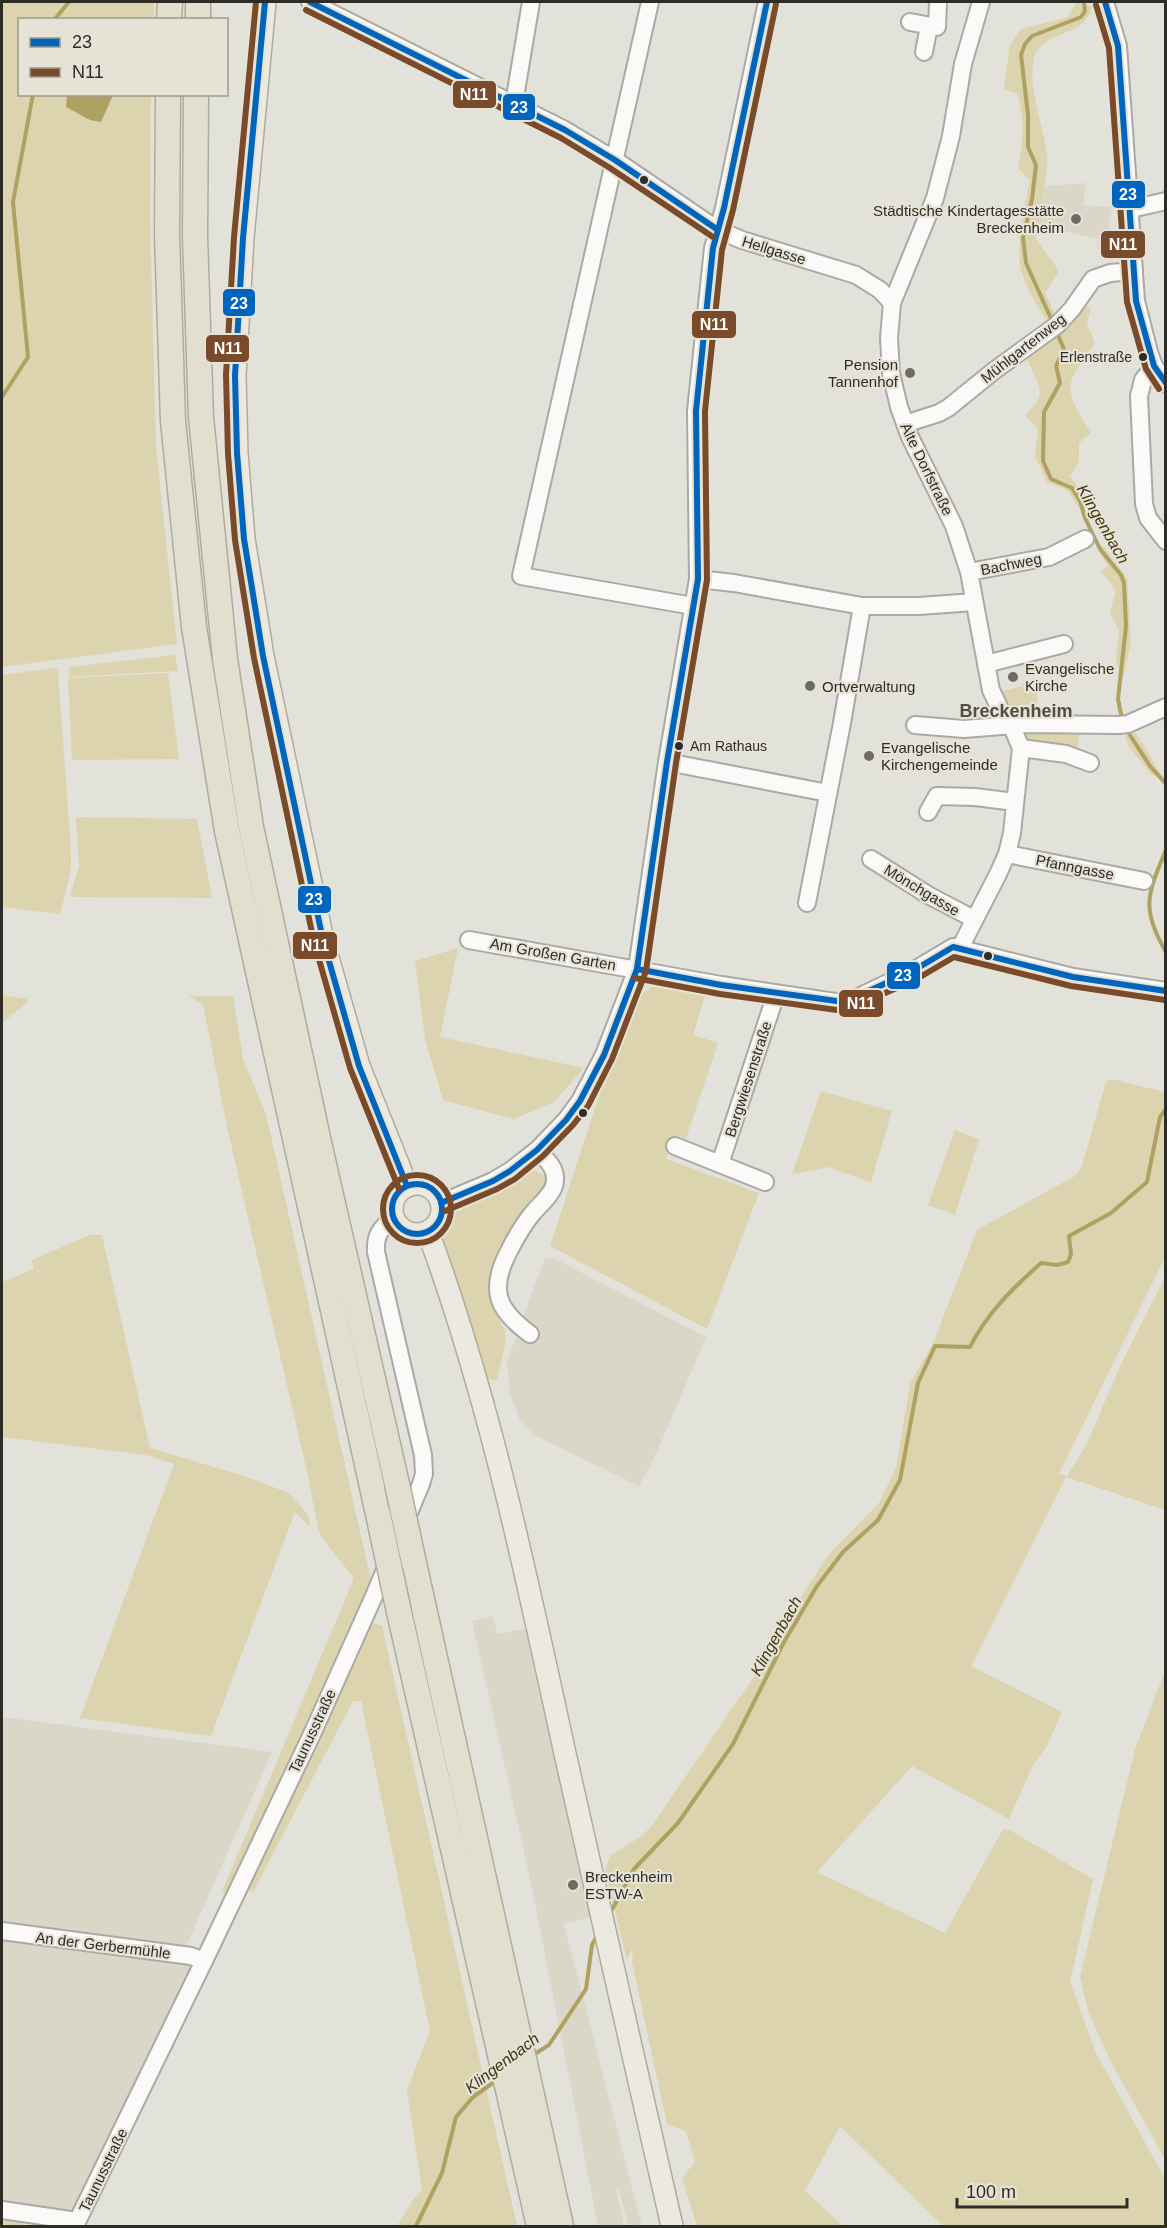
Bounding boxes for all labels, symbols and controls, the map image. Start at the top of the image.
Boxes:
legend [18,18,228,96]
text: 23 [72,32,92,52]
text: N11 [72,62,104,82]
line badge: N11 [452,80,497,109]
text: N11 [460,86,488,103]
line badge: 23 [502,93,536,121]
text: 23 [510,99,528,116]
unlabelled marker [638,174,650,186]
line badge: 23 [1111,180,1146,209]
text: 23 [1119,186,1137,203]
place label: Städtische Kindertagesstätte Breckenheim [873,202,1064,236]
marker: Städtische Kindertagesstätte Breckenheim [1069,212,1083,226]
line badge: N11 [1100,230,1146,259]
street label: Hellgasse [740,232,808,268]
text: N11 [1109,236,1137,253]
line badge: 23 [222,288,256,317]
text: 23 [230,295,248,312]
line badge: N11 [691,310,737,339]
street label: Mühlgartenweg [977,310,1069,386]
text: N11 [700,316,728,333]
line badge: N11 [205,334,250,363]
text: N11 [214,340,242,357]
place label: Erlenstraße [1060,349,1132,365]
marker: Erlenstraße [1137,351,1149,363]
place label: Pension Tannenhof [828,356,899,390]
marker: Pension Tannenhof [903,366,917,380]
street label: Alte Dorfstraße [897,420,957,518]
water label: Klingenbach [1074,482,1132,566]
street label: Bachweg [979,550,1043,578]
place label: Evangelische Kirche [1025,660,1114,694]
marker: Evangelische Kirche [1006,670,1020,684]
place label: Ortverwaltung [822,678,915,695]
marker: Ortverwaltung [803,679,817,693]
district label: Breckenheim [959,701,1073,721]
place label: Am Rathaus [690,738,767,754]
place label: Evangelische Kirchengemeinde [881,739,998,773]
marker: Am Rathaus [673,740,685,752]
marker: Evangelische Kirchengemeinde [862,749,876,763]
street label: Pfanngasse [1034,851,1116,883]
street label: Mönchgasse [881,861,963,919]
line badge: 23 [297,885,332,914]
text: 23 [305,891,323,908]
line badge: N11 [292,931,338,960]
street label: Am Großen Garten [489,935,617,973]
text: N11 [301,937,329,954]
unlabelled marker [982,950,994,962]
line badge: 23 [886,961,921,990]
text: 23 [894,967,912,984]
line badge: N11 [838,989,884,1018]
text: N11 [847,995,875,1012]
street label: Bergwiesenstraße [721,1019,775,1139]
unlabelled marker [577,1107,589,1119]
water label: Klingenbach [747,1593,805,1679]
street label: Taunusstraße [285,1686,339,1776]
place label: Breckenheim ESTW-A [585,1868,673,1902]
marker: Breckenheim ESTW-A [566,1878,580,1892]
street label: An der Gerbermühle [35,1928,171,1962]
water label: Klingenbach [462,2030,542,2096]
street label: Taunusstraße [75,2125,131,2215]
scale bar [957,2171,1126,2209]
text: 100 m [966,2182,1016,2202]

